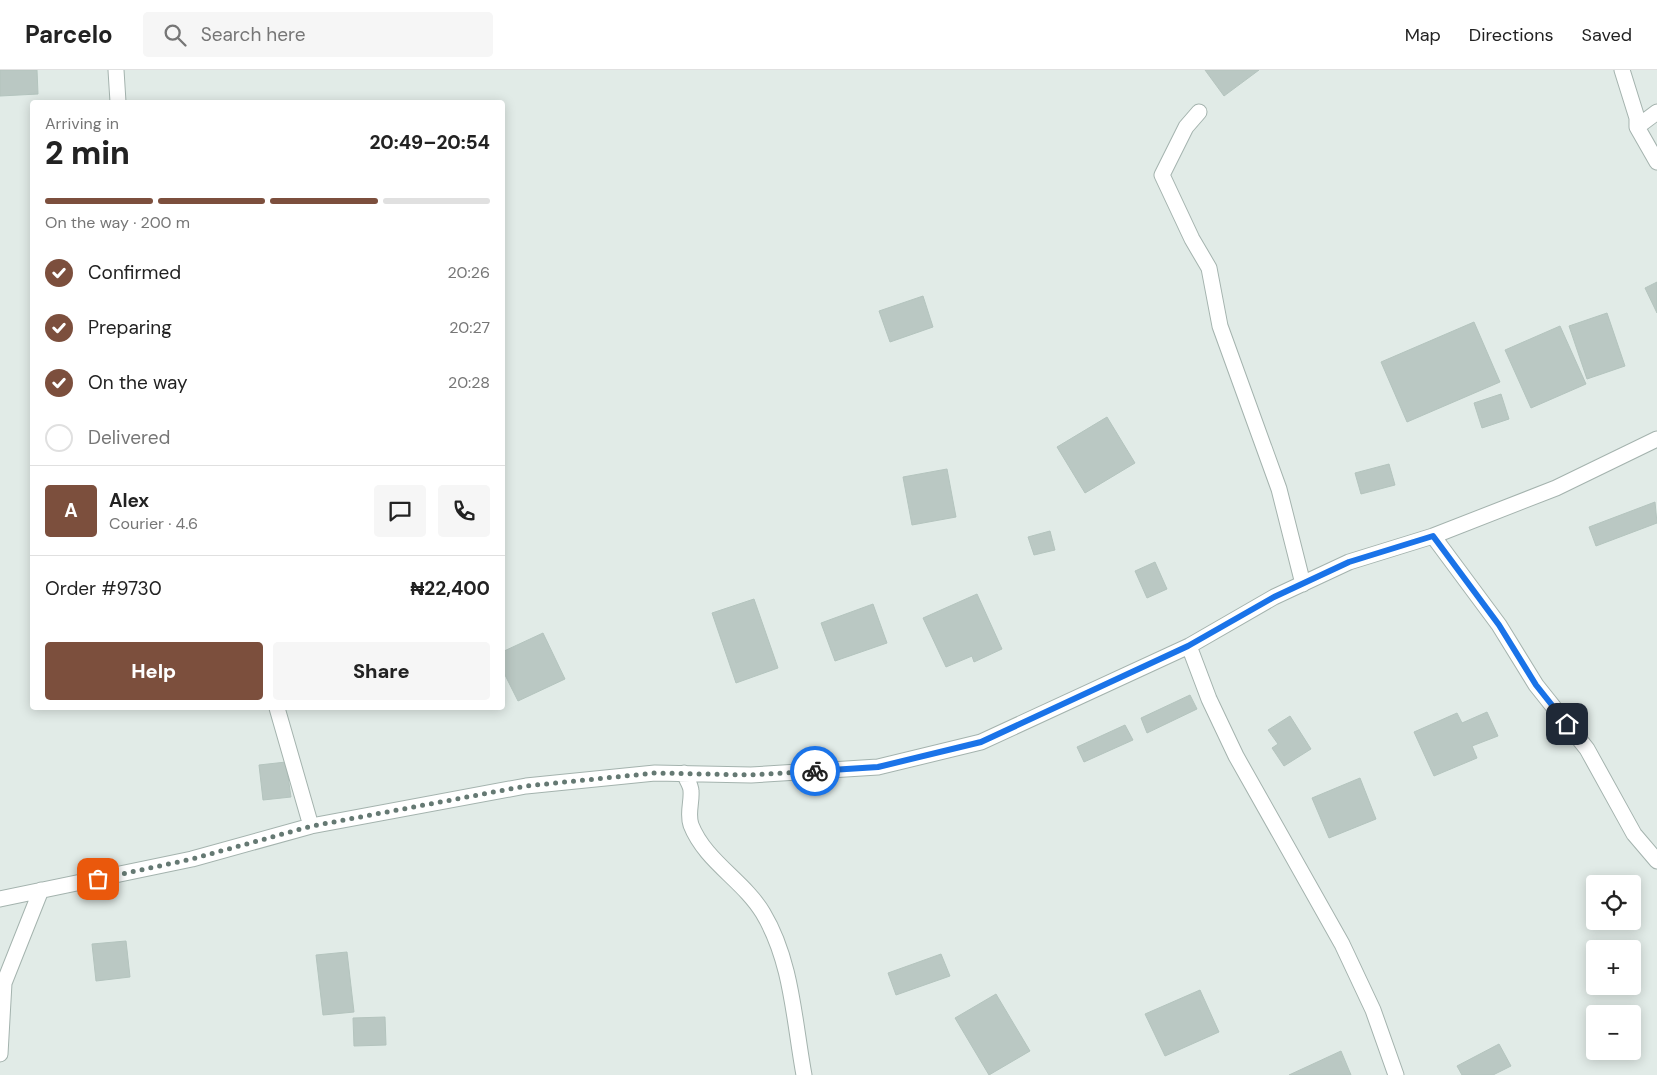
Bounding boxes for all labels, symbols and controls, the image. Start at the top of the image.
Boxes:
search box [143,12,493,57]
text: Parcelo [25,19,113,50]
icon: search [161,21,189,49]
text: Search here [201,22,306,47]
text: Map [1405,23,1441,47]
text: Directions [1469,23,1554,47]
text: Saved [1582,23,1632,47]
text: Arriving in [45,113,119,134]
text: 20:49–20:54 [369,130,490,155]
text: 2 min [45,132,130,174]
text: On the way · 200 m [45,212,190,233]
icon: check [45,259,73,287]
text: Confirmed [88,260,181,285]
text: 20:26 [448,262,490,283]
icon: check [45,314,73,342]
text: Preparing [88,315,172,340]
text: 20:27 [449,317,490,338]
icon: check [45,369,73,397]
text: On the way [88,370,188,395]
text: 20:28 [448,372,490,393]
text: Delivered [88,425,170,450]
button: chat [374,485,426,537]
button: phone [438,485,490,537]
text: Alex [109,488,149,513]
text: A [64,498,78,523]
text: Courier · 4.6 [109,513,198,534]
text: Order #9730 [45,576,162,601]
text: ₦22,400 [411,576,490,601]
button: Help [45,642,263,700]
button: Share [273,642,490,700]
pin [1546,703,1588,745]
icon: home [1553,710,1581,738]
courier [790,746,840,796]
icon: bike [801,757,829,785]
pin [77,858,119,900]
icon: bag [84,865,112,893]
map controls [1586,875,1641,1060]
button: locate [1586,875,1641,930]
button: + [1586,940,1641,995]
button: − [1586,1005,1641,1060]

